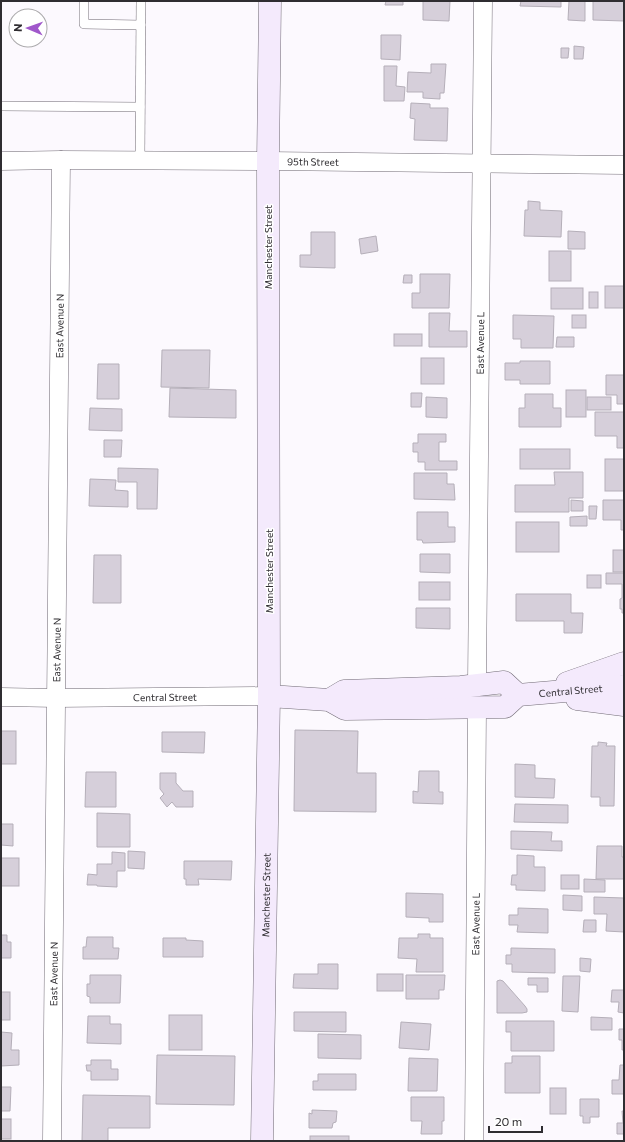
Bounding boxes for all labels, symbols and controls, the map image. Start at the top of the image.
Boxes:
north arrow [8,8,48,48]
text: N [11,23,24,32]
street label: 95th Street [287,155,339,168]
street label: Manchester Street [262,205,274,289]
street label: East Avenue N [53,294,66,358]
street label: East Avenue L [474,311,486,374]
street label: Manchester Street [263,529,275,613]
street label: East Avenue N [50,618,63,682]
street label: Central Street [538,682,603,699]
street label: Central Street [133,691,197,703]
street label: Manchester Street [259,853,273,937]
street label: East Avenue L [469,892,482,955]
street label: East Avenue N [47,942,60,1006]
scale bar [489,1108,542,1134]
text: 20 m [495,1114,522,1128]

